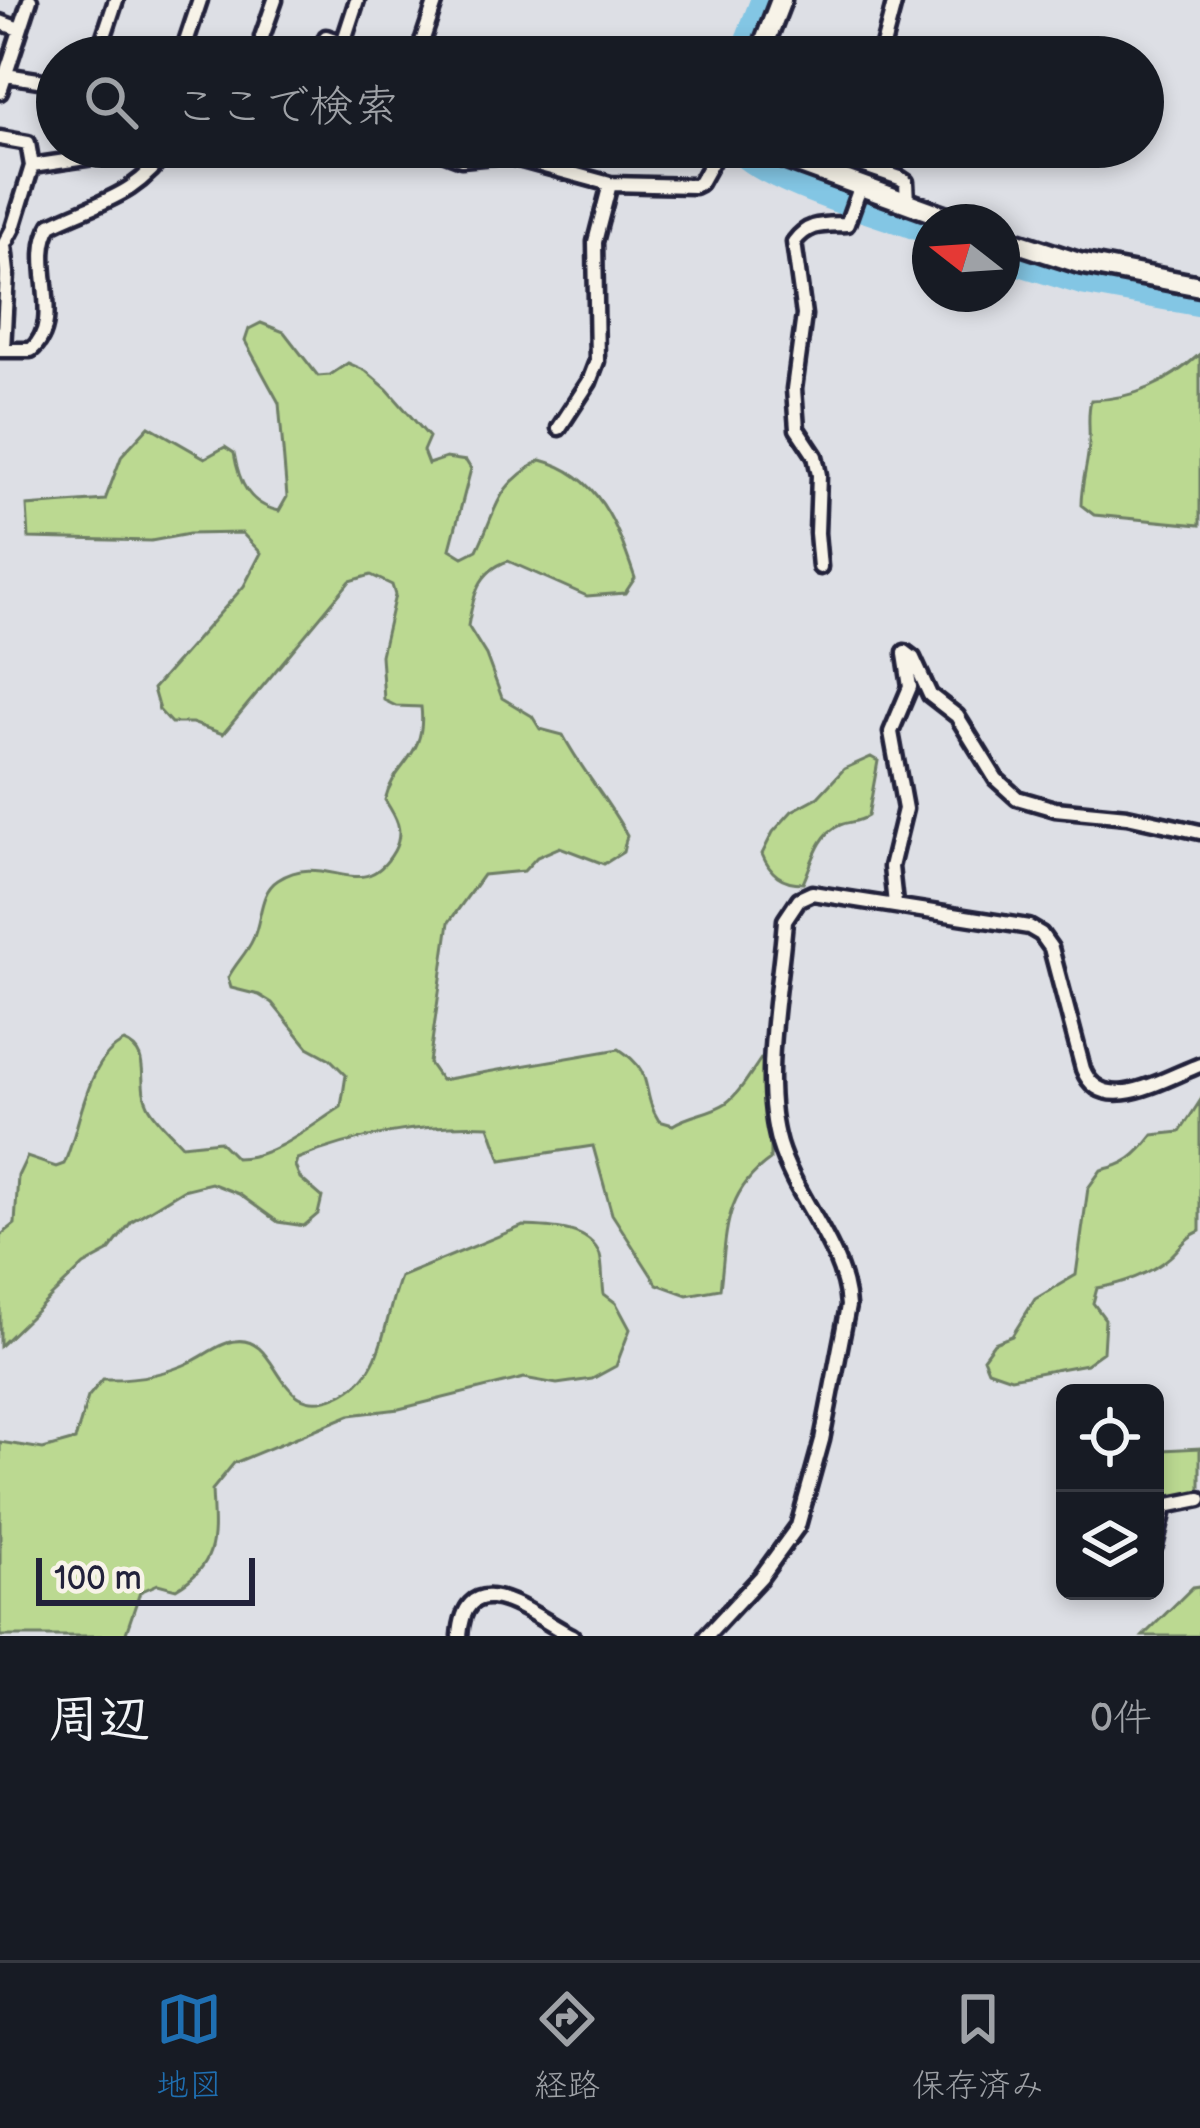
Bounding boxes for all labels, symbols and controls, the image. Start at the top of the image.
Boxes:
search box [36,36,1164,168]
icon: search [78,69,144,135]
text: ここで検索 [174,80,399,135]
north arrow [912,204,1020,312]
map controls [1056,1384,1164,1600]
button: locate [1056,1384,1164,1492]
button: layers [1056,1492,1164,1600]
scale bar [36,1552,255,1605]
text: 100 m [54,1559,142,1599]
text: 周辺 [48,1690,150,1751]
text: 0件 [1090,1696,1152,1743]
tab: 地図 [156,1986,222,2106]
tab: 経路 [534,1986,600,2106]
tab: 保存済み [912,1986,1044,2106]

